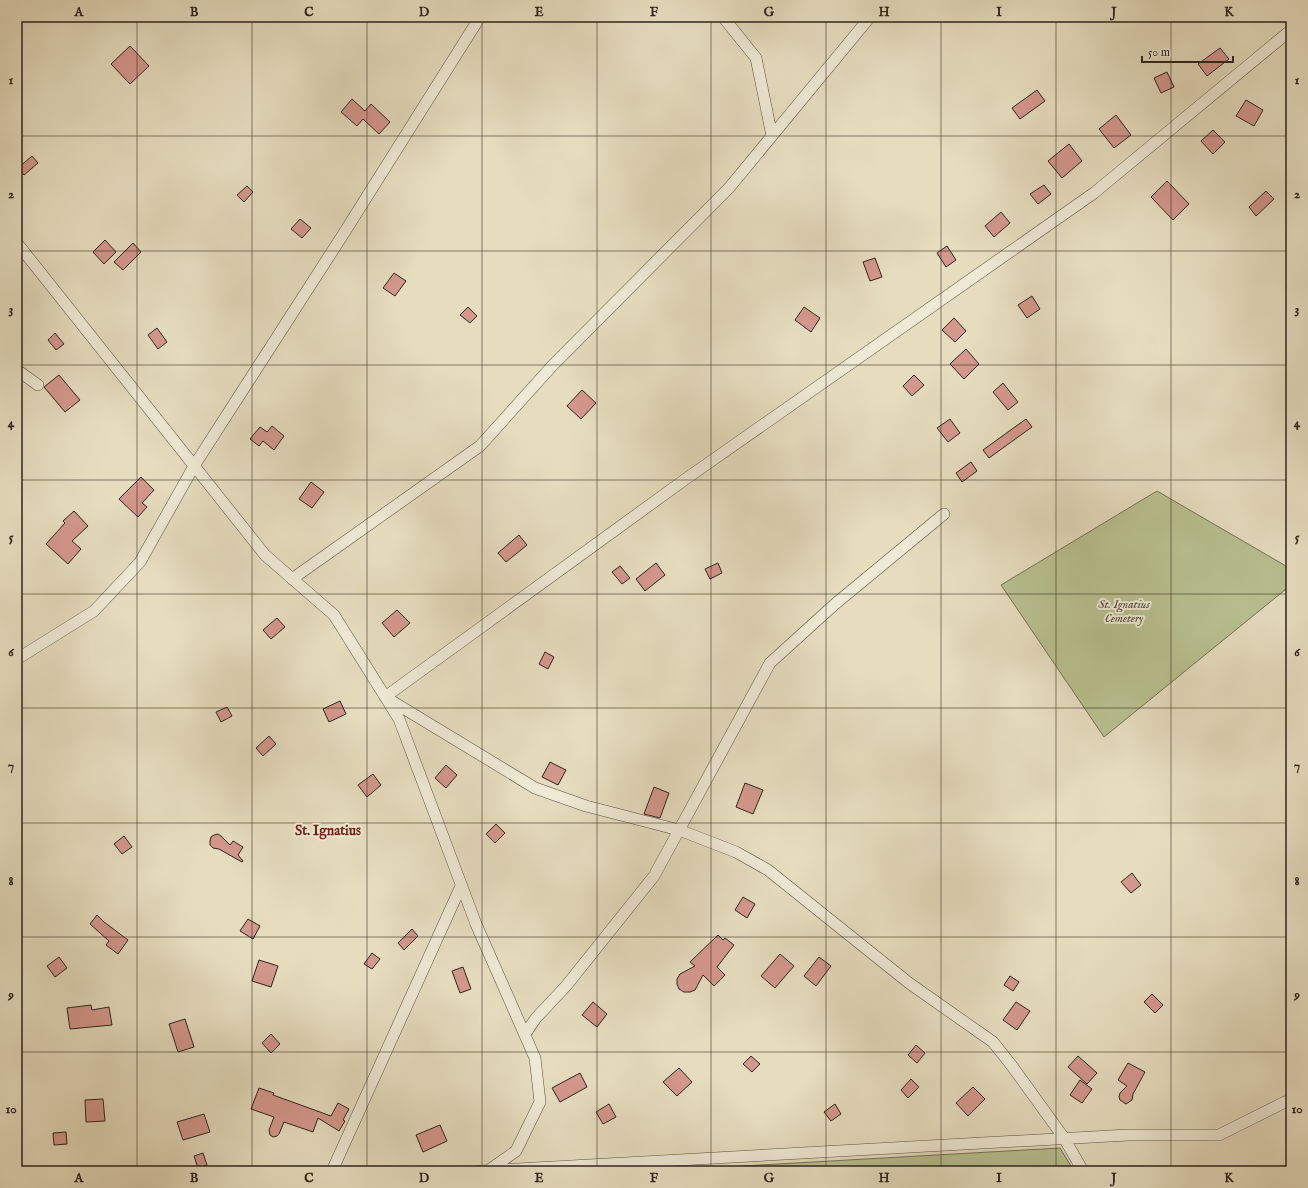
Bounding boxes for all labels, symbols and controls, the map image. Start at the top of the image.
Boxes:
text: A [74,4,85,21]
text: B [190,4,199,21]
text: C [304,4,314,21]
text: D [419,4,430,21]
text: E [534,4,544,21]
text: F [650,4,659,21]
text: G [764,4,775,21]
text: H [878,4,890,21]
text: I [996,4,1002,21]
text: J [1109,4,1117,21]
text: K [1224,4,1234,21]
scale bar [1142,38,1233,64]
text: 50 m [1148,45,1170,60]
text: 1 [9,72,14,89]
text: 1 [1295,72,1300,89]
text: 2 [8,186,14,203]
text: 2 [1294,186,1300,203]
text: 3 [9,301,14,318]
text: 3 [1295,301,1300,318]
text: 4 [8,415,15,432]
text: 4 [1294,415,1301,432]
text: 5 [9,529,14,546]
text: 5 [1295,529,1300,546]
park label: St. Ignatius Cemetery [1098,597,1150,626]
text: 6 [8,644,14,661]
text: 6 [1294,644,1300,661]
text: 7 [8,758,14,775]
text: 7 [1294,758,1300,775]
district label: St. Ignatius [295,822,361,840]
text: 8 [8,873,14,890]
text: 8 [1294,873,1300,890]
text: 9 [7,987,14,1004]
text: 9 [1293,987,1300,1004]
text: 10 [5,1101,17,1118]
text: 10 [1291,1101,1303,1118]
text: A [74,1170,85,1187]
text: B [190,1170,199,1187]
text: C [304,1170,314,1187]
text: D [419,1170,430,1187]
text: E [534,1170,544,1187]
text: F [650,1170,659,1187]
text: G [764,1170,775,1187]
text: H [878,1170,890,1187]
text: I [996,1170,1002,1187]
text: J [1109,1170,1117,1187]
text: K [1224,1170,1234,1187]

